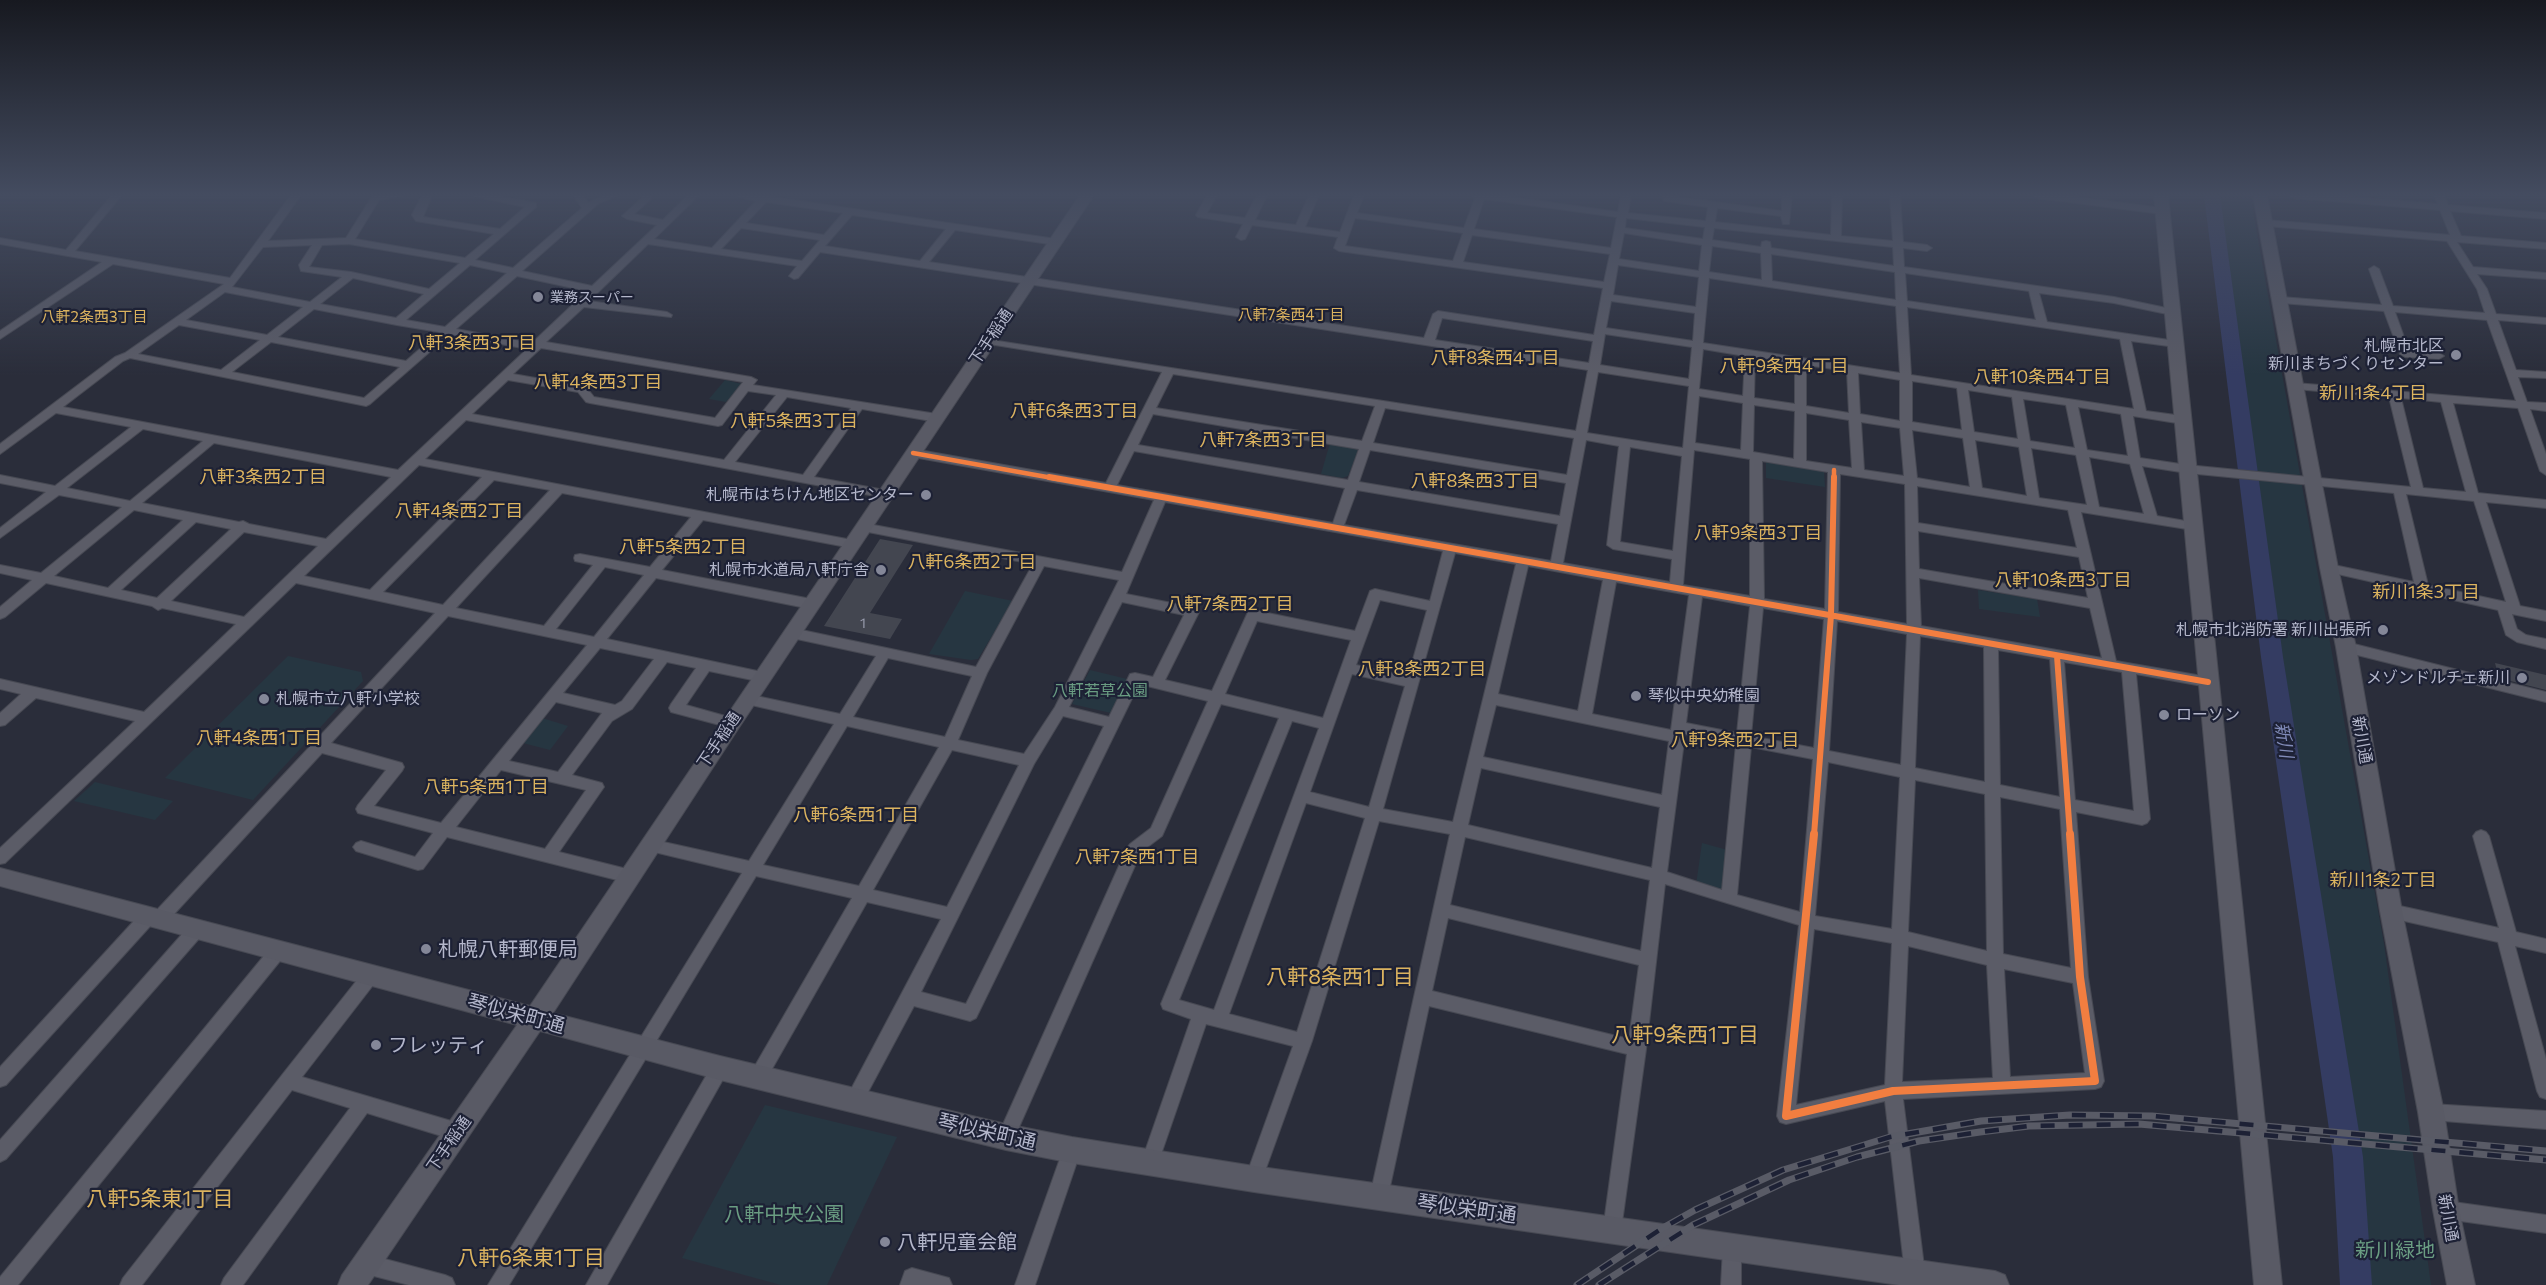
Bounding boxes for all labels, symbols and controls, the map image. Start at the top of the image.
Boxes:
place label: 業務スーパー [550,289,634,305]
marker: 業務スーパー [531,290,545,304]
street label: 下手稲通 [965,305,1017,369]
district label: 八軒7条西4丁目 [1238,306,1344,324]
district label: 八軒2条西3丁目 [41,308,147,326]
district label: 八軒3条西3丁目 [408,332,536,354]
place label: 札幌市北区 新川まちづくりセンター [2268,336,2444,374]
district label: 八軒8条西4丁目 [1430,347,1560,369]
marker: 札幌市北区 新川まちづくりセンター [2449,348,2463,362]
district label: 八軒9条西4丁目 [1719,355,1849,377]
district label: 八軒10条西4丁目 [1973,366,2111,388]
district label: 八軒4条西3丁目 [533,371,663,393]
district label: 新川1条4丁目 [2319,382,2427,404]
district label: 八軒6条西3丁目 [1009,400,1139,422]
district label: 八軒5条西3丁目 [730,410,858,432]
district label: 八軒7条西3丁目 [1199,429,1327,451]
district label: 八軒3条西2丁目 [199,466,327,488]
district label: 八軒8条西3丁目 [1410,470,1540,492]
place label: 札幌市はちけん地区センター [706,485,914,505]
marker: 札幌市はちけん地区センター [919,488,933,502]
district label: 八軒4条西2丁目 [395,500,523,522]
district label: 八軒9条西3丁目 [1693,522,1823,544]
district label: 八軒5条西2丁目 [619,536,747,558]
district label: 八軒6条西2丁目 [908,551,1036,573]
place label: 札幌市水道局八軒庁舎 [709,560,869,580]
marker: 札幌市水道局八軒庁舎 [874,563,888,577]
district label: 八軒10条西3丁目 [1994,569,2132,591]
district label: 新川1条3丁目 [2372,581,2480,603]
district label: 八軒7条西2丁目 [1166,593,1294,615]
house number: 1 [860,615,866,631]
place label: 札幌市北消防署 新川出張所 [2176,620,2371,640]
marker: 札幌市北消防署 新川出張所 [2376,623,2390,637]
district label: 八軒8条西2丁目 [1358,658,1486,680]
place label: メゾンドルチェ新川 [2366,668,2510,688]
marker: メゾンドルチェ新川 [2515,671,2529,685]
park label: 八軒若草公園 [1052,681,1148,701]
place label: 琴似中央幼稚園 [1648,686,1760,706]
place label: 札幌市立八軒小学校 [276,689,420,709]
marker: 琴似中央幼稚園 [1629,689,1643,703]
marker: 札幌市立八軒小学校 [257,692,271,706]
place label: ローソン [2176,705,2240,725]
street label: 下手稲通 [693,708,745,772]
marker: ローソン [2157,708,2171,722]
street label: 新川通 [2348,715,2376,765]
water label: 新川 [2271,721,2297,759]
district label: 八軒4条西1丁目 [196,727,322,749]
district label: 八軒9条西2丁目 [1671,729,1799,751]
district label: 八軒5条西1丁目 [423,776,549,798]
district label: 八軒6条西1丁目 [793,804,919,826]
district label: 八軒7条西1丁目 [1074,846,1200,868]
district label: 新川1条2丁目 [2329,869,2437,891]
place label: 札幌八軒郵便局 [438,937,578,961]
marker: 札幌八軒郵便局 [419,942,433,956]
district label: 八軒8条西1丁目 [1266,964,1414,990]
street label: 琴似栄町通 [465,989,567,1039]
district label: 八軒9条西1丁目 [1611,1022,1759,1048]
place label: フレッティ [388,1033,488,1057]
marker: フレッティ [369,1038,383,1052]
street label: 琴似栄町通 [936,1109,1038,1155]
street label: 下手稲通 [423,1112,475,1176]
district label: 八軒5条東1丁目 [86,1186,234,1212]
street label: 琴似栄町通 [1416,1190,1518,1228]
street label: 新川通 [2434,1193,2462,1243]
park label: 八軒中央公園 [724,1202,844,1226]
place label: 八軒児童会館 [897,1230,1017,1254]
marker: 八軒児童会館 [878,1235,892,1249]
park label: 新川緑地 [2355,1238,2435,1262]
district label: 八軒6条東1丁目 [457,1245,605,1271]

